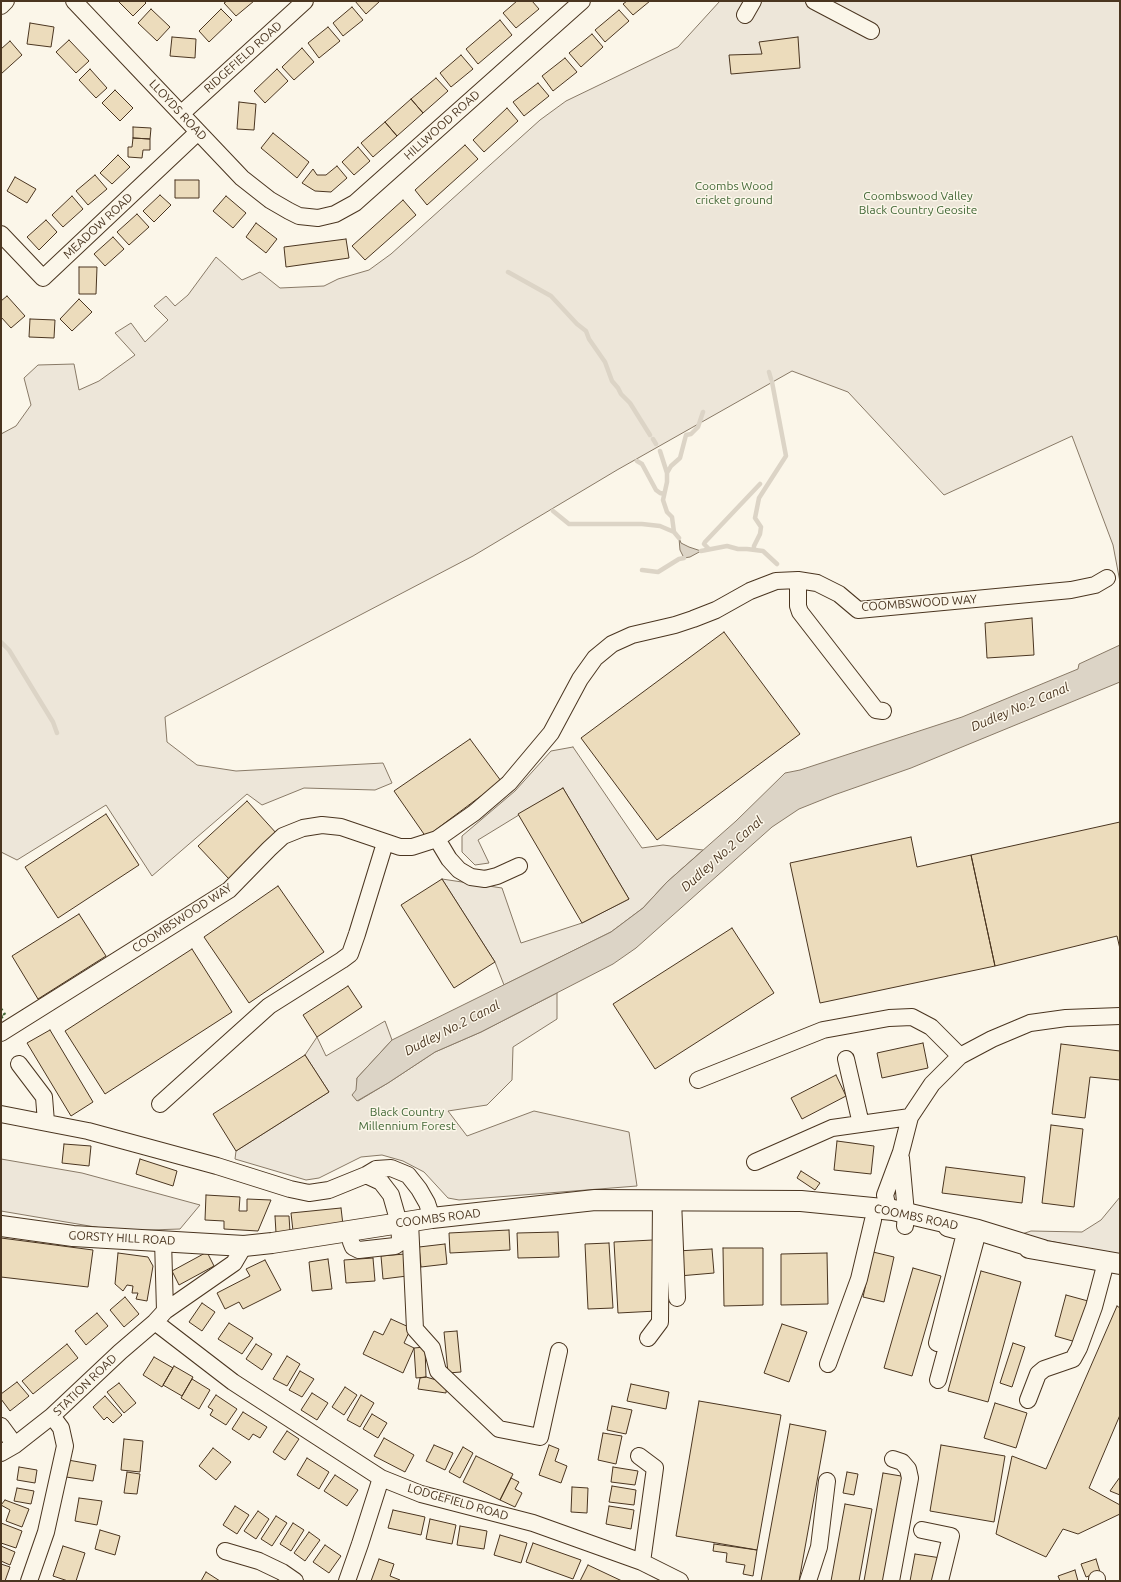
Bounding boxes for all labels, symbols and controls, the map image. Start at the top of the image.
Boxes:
street label: RIDGEFIELD ROAD [201,18,285,96]
street label: LLOYDS ROAD [146,77,210,143]
street label: HILLWOOD ROAD [401,87,483,163]
park label: Coombs Wood cricket ground [695,179,773,207]
park label: Coombswood Valley Black Country Geosite [859,189,977,217]
street label: MEADOW ROAD [60,190,136,262]
street label: COOMBSWOOD WAY [861,592,977,614]
water label: Dudley No.2 Canal [969,679,1071,735]
water label: Dudley No.2 Canal [678,813,766,895]
street label: COOMBSWOOD WAY [129,880,235,956]
water label: Dudley No.2 Canal [402,997,502,1059]
park label: Black Country Millennium Forest [358,1105,456,1133]
street label: COOMBS ROAD [873,1201,959,1233]
street label: COOMBS ROAD [395,1206,481,1230]
street label: GORSTY HILL ROAD [68,1228,176,1248]
street label: STATION ROAD [50,1351,120,1419]
street label: LODGEFIELD ROAD [406,1481,510,1523]

